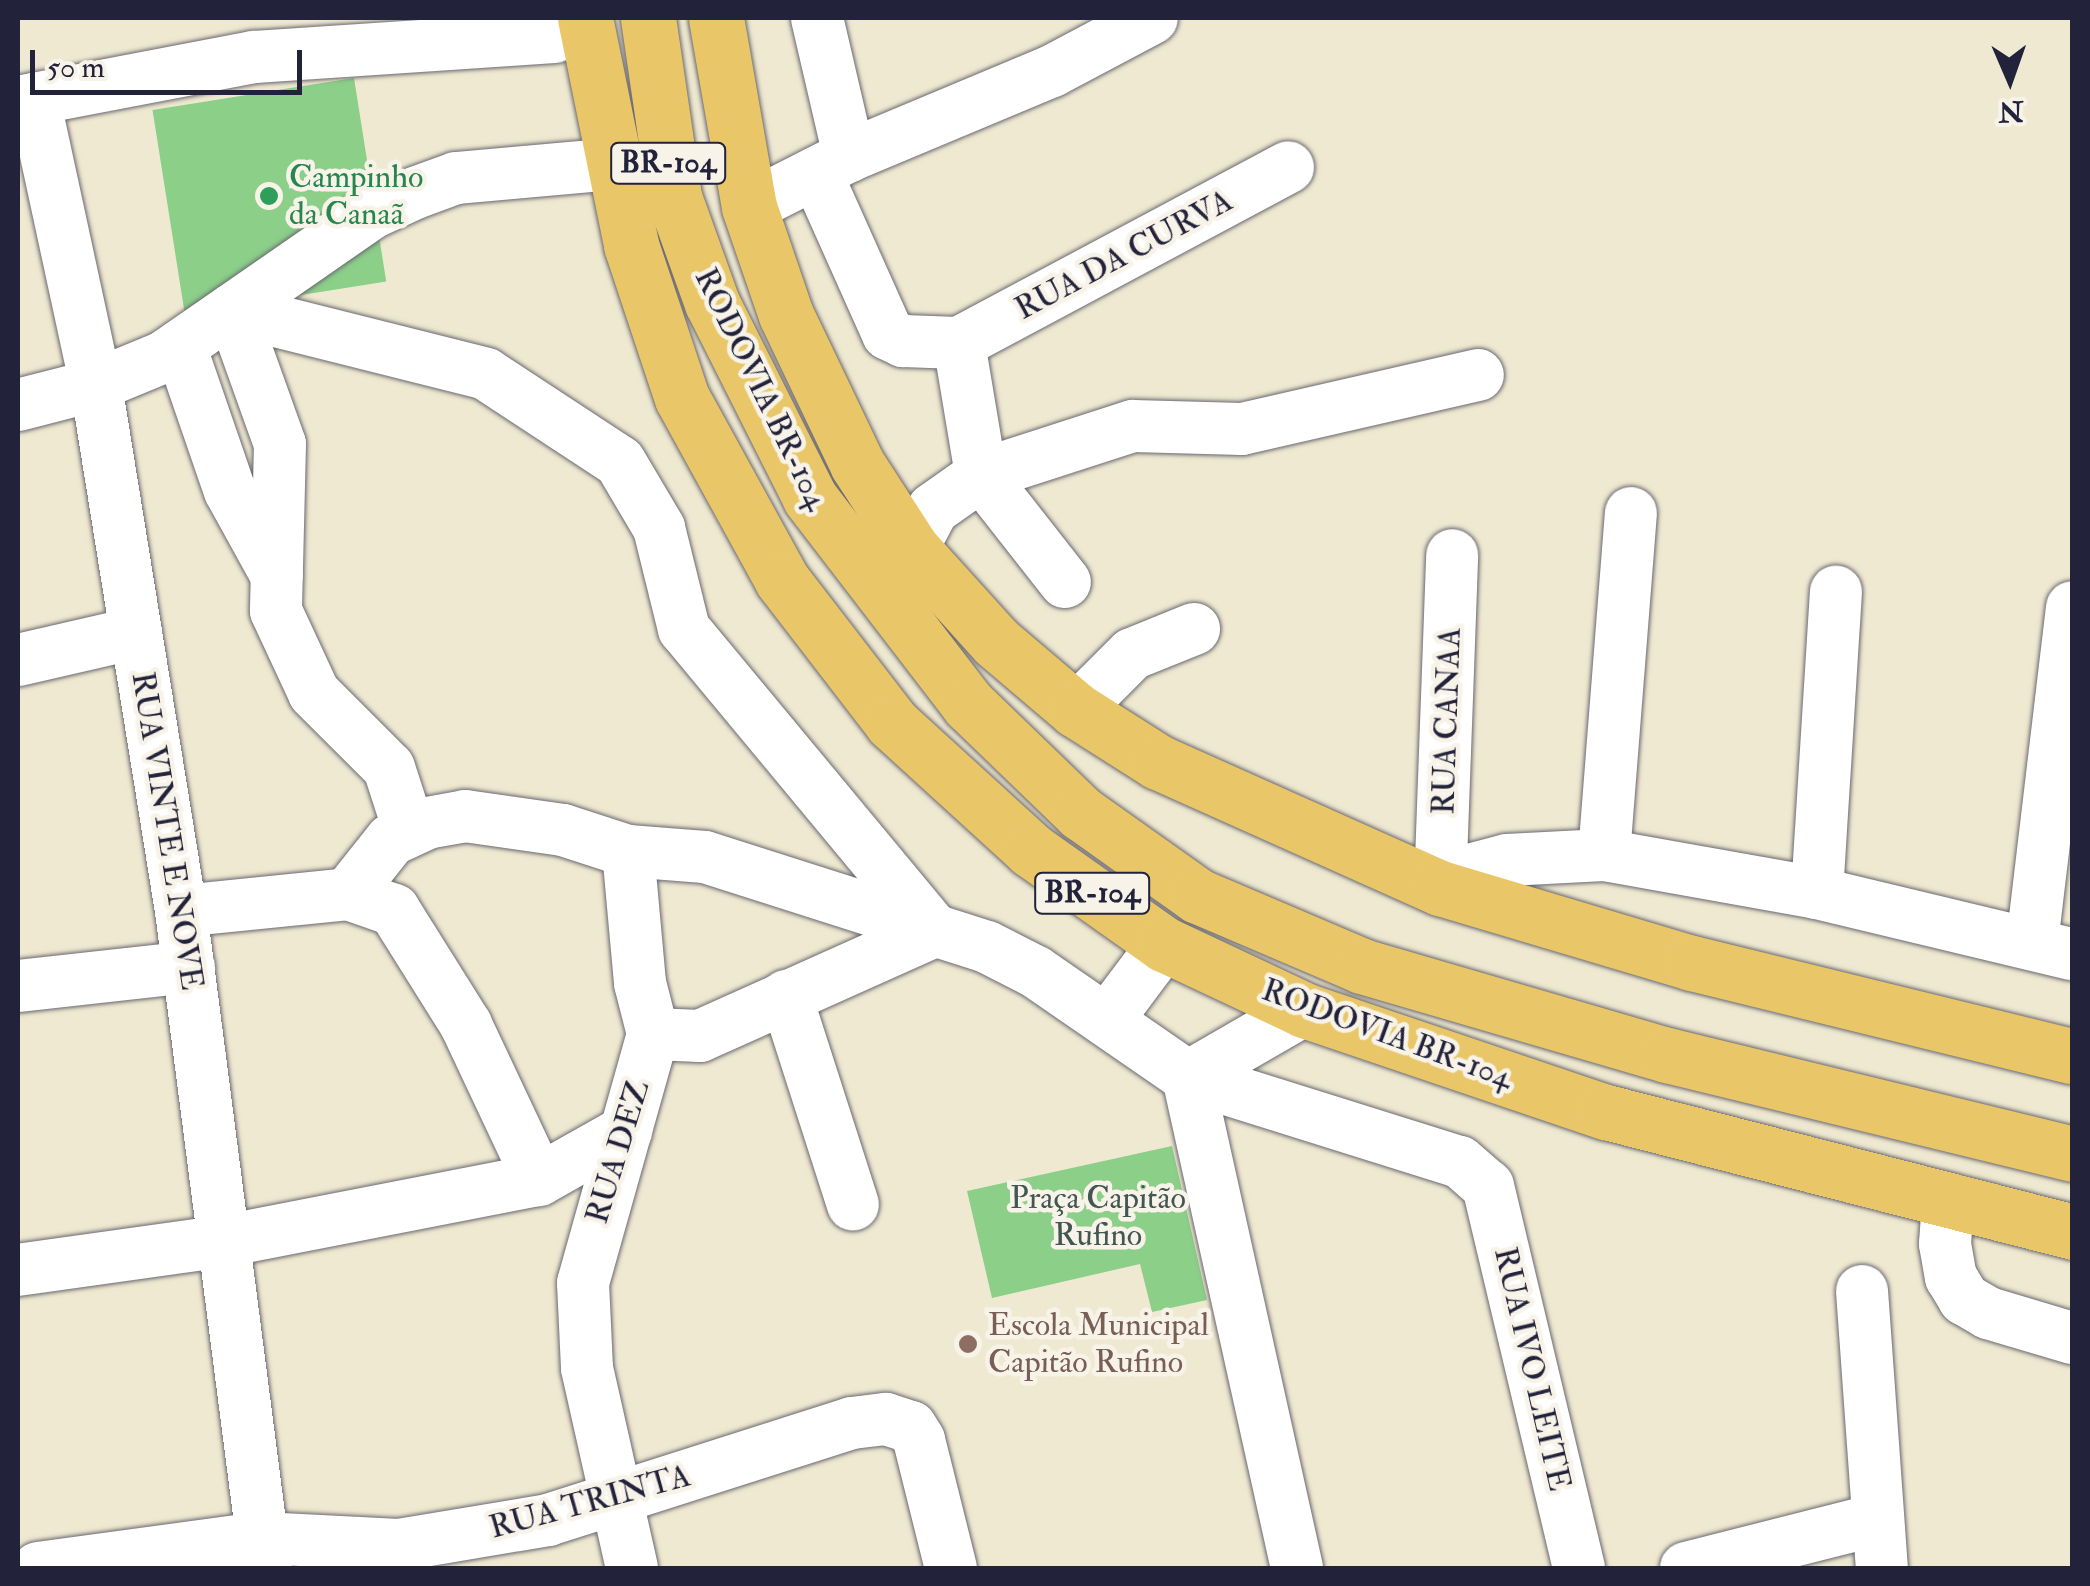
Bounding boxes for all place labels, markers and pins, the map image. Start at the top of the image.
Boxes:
place label: Campinho da Canaã [289,159,423,234]
marker: Campinho da Canaã [258,185,280,207]
place label: Escola Municipal Capitão Rufino [988,1307,1209,1382]
marker: Escola Municipal Capitão Rufino [957,1333,979,1355]

